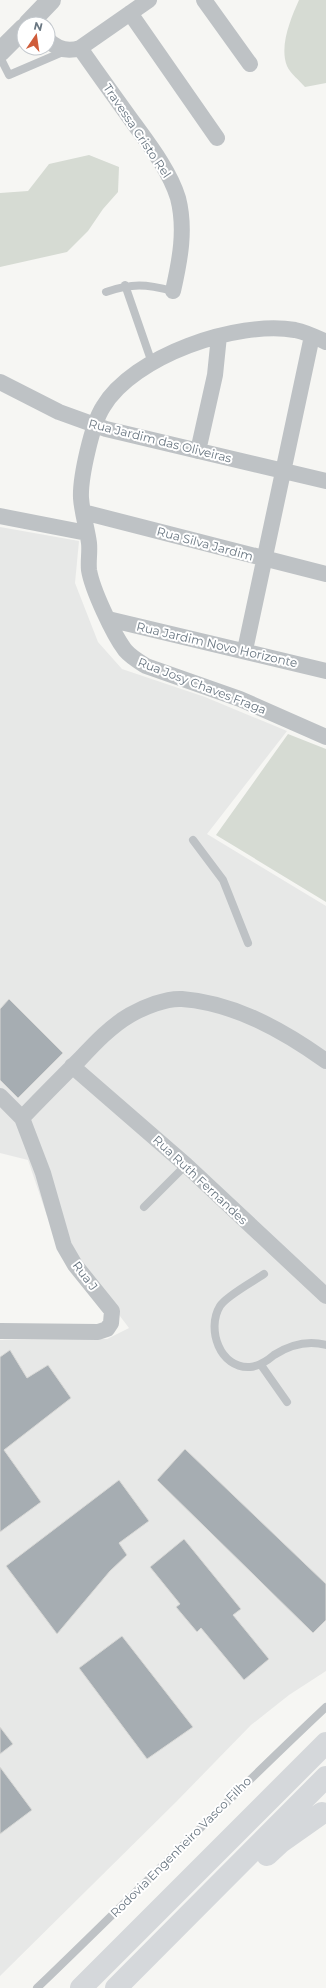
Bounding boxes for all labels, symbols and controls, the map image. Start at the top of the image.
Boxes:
north arrow [16,16,56,56]
text: N [32,18,44,34]
street label: Travessa Cristo Rel [100,81,174,181]
street label: Rua Jardim das Oliveiras [87,415,233,466]
street label: Rua Silva Jardim [155,523,255,564]
street label: Rua Jardim Novo Horizonte [135,619,299,670]
street label: Rua Josy Chaves Fraga [136,654,269,717]
street label: Rua Ruth Fernandes [150,1132,251,1227]
street label: Rua J [69,1258,101,1293]
street label: Rodovia Engenheiro Vasco Filho [107,1773,254,1920]

